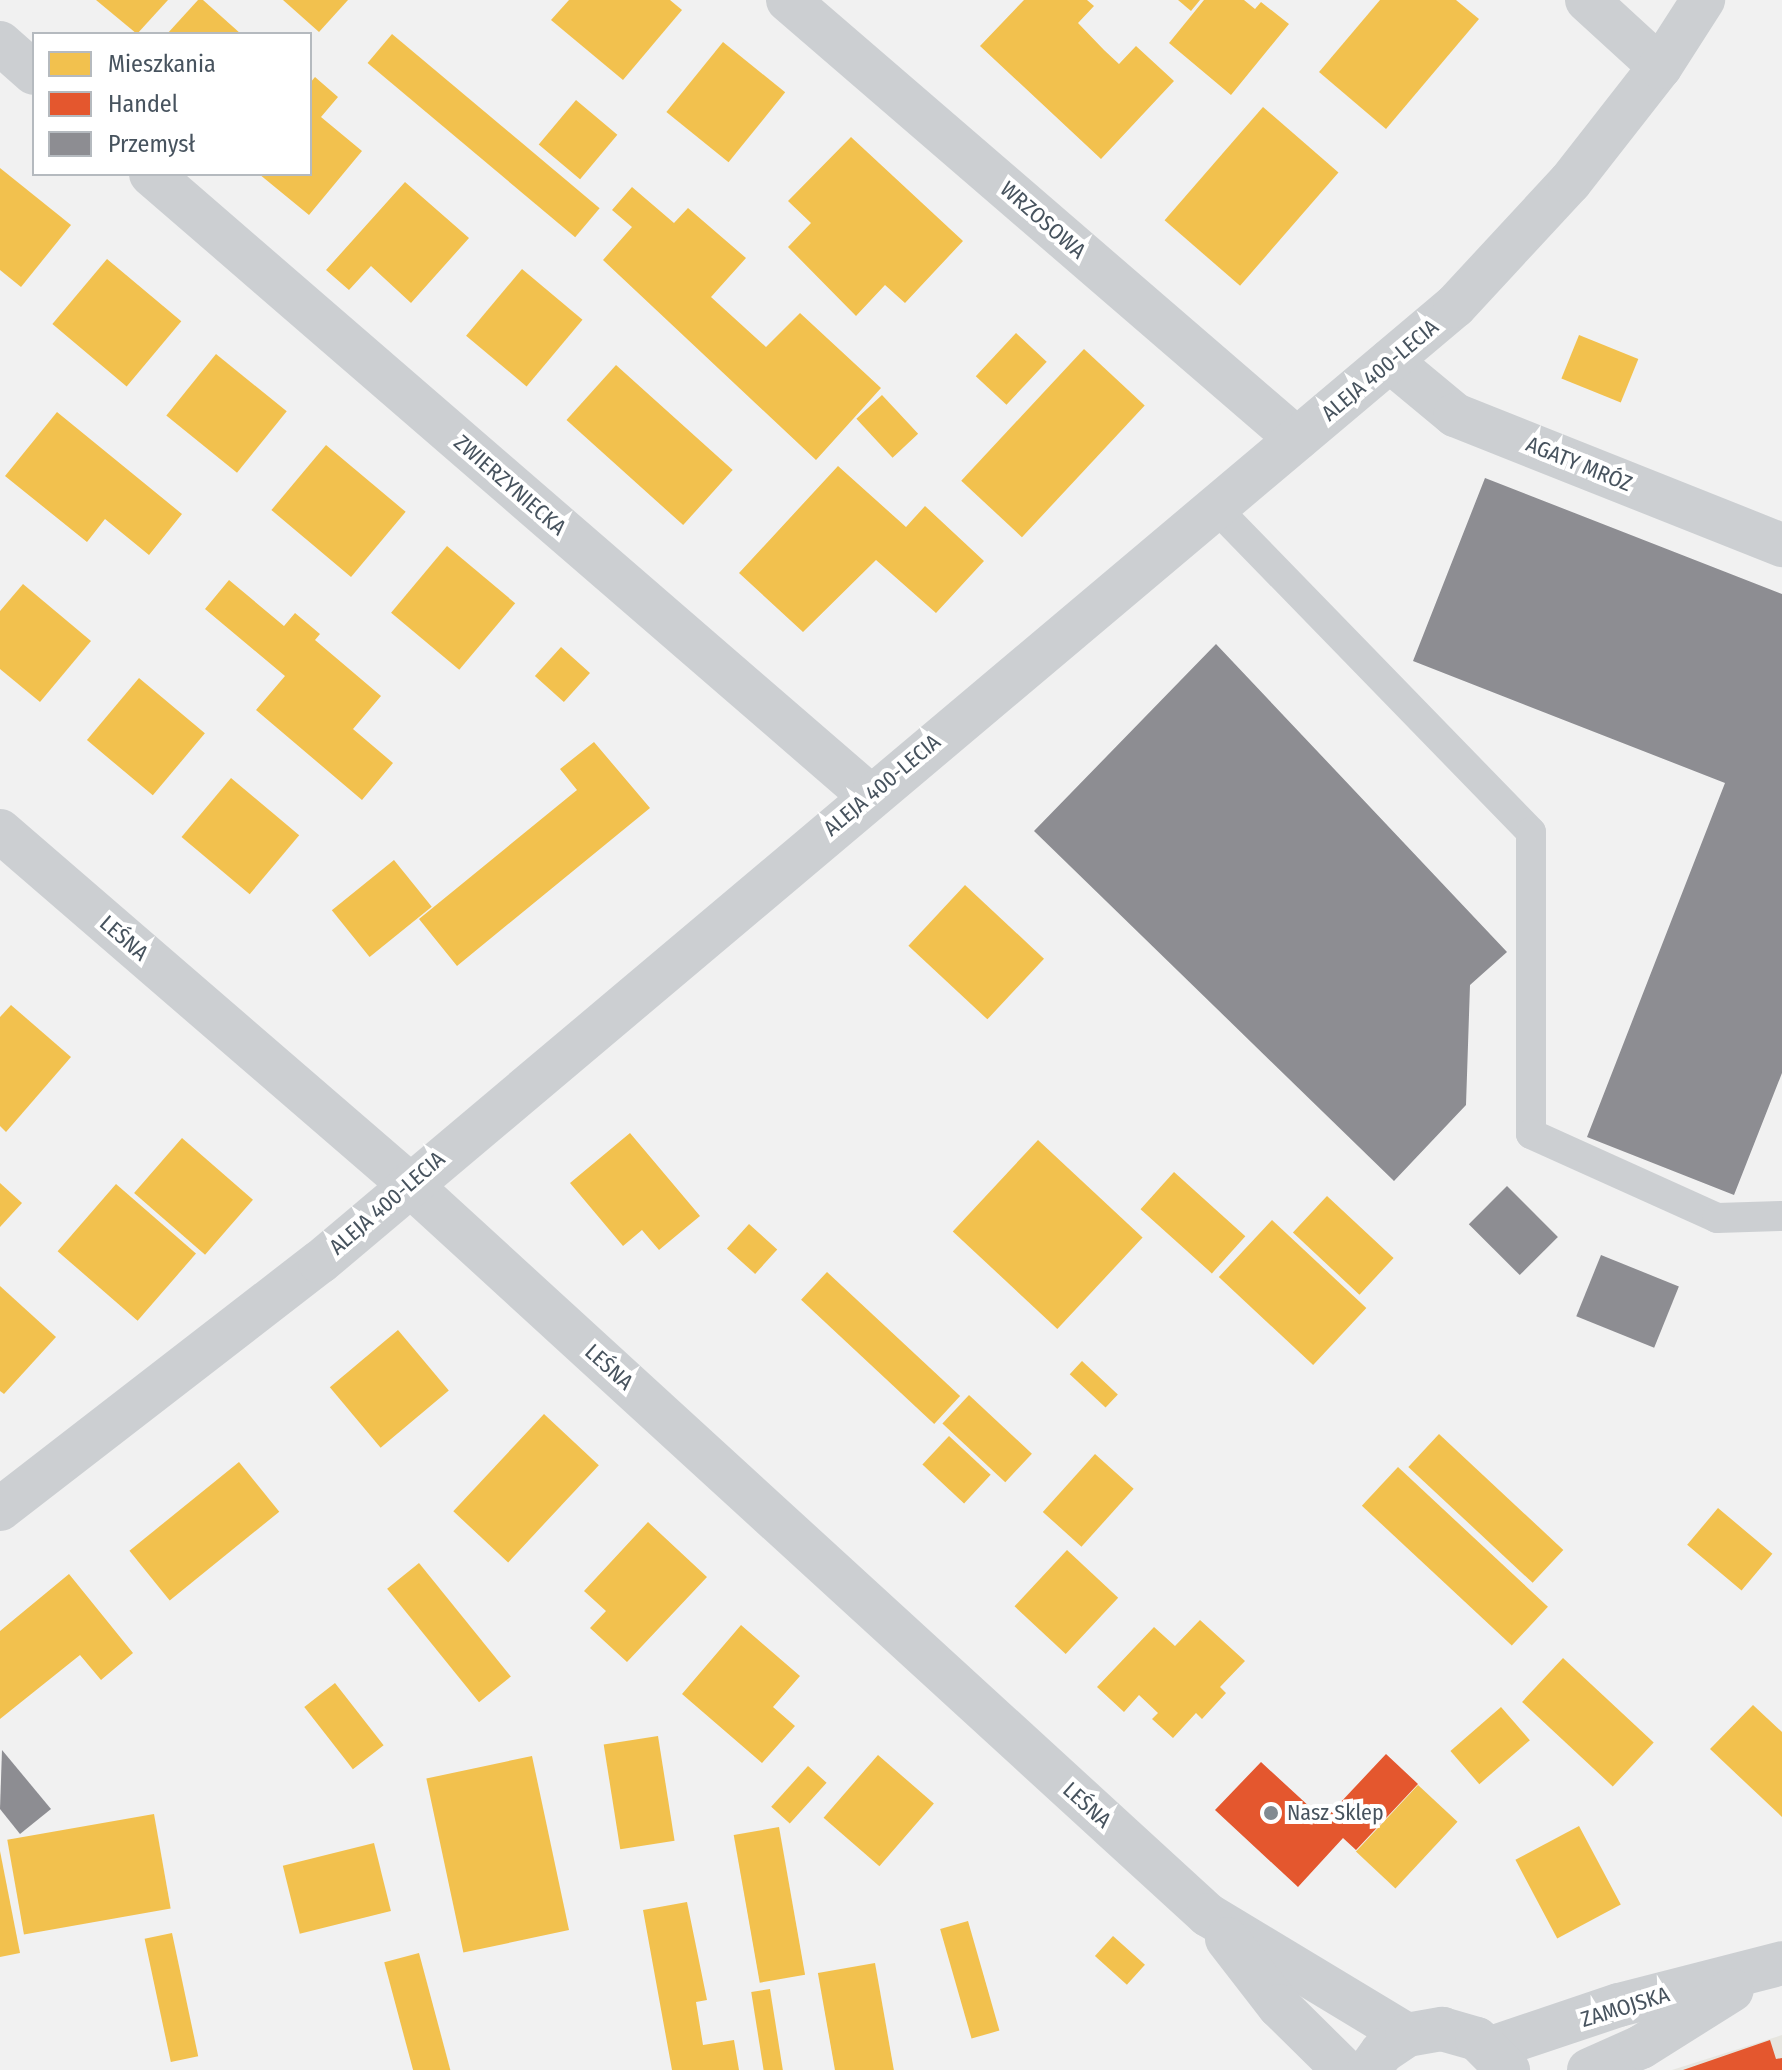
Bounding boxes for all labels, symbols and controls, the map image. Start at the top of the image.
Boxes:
legend [32,32,312,176]
text: Mieszkania [108,50,216,78]
text: Handel [108,90,178,118]
text: Przemysł [108,130,195,158]
street label: WRZOSOWA [995,176,1091,264]
street label: ALEJA 400-LECIA [1316,314,1444,426]
street label: ZWIERZYNIECKA [449,429,571,541]
street label: AGATY MRÓZ [1522,431,1636,497]
street label: ALEJA 400-LECIA [818,729,946,841]
street label: LEŚNA [94,910,154,966]
street label: ALEJA 400-LECIA [324,1146,450,1260]
street label: LEŚNA [579,1339,639,1395]
street label: LEŚNA [1057,1777,1117,1833]
place label: Nasz Sklep [1287,1800,1384,1826]
marker: Nasz Sklep [1262,1804,1280,1822]
street label: ZAMOJSKA [1578,1981,1672,2033]

